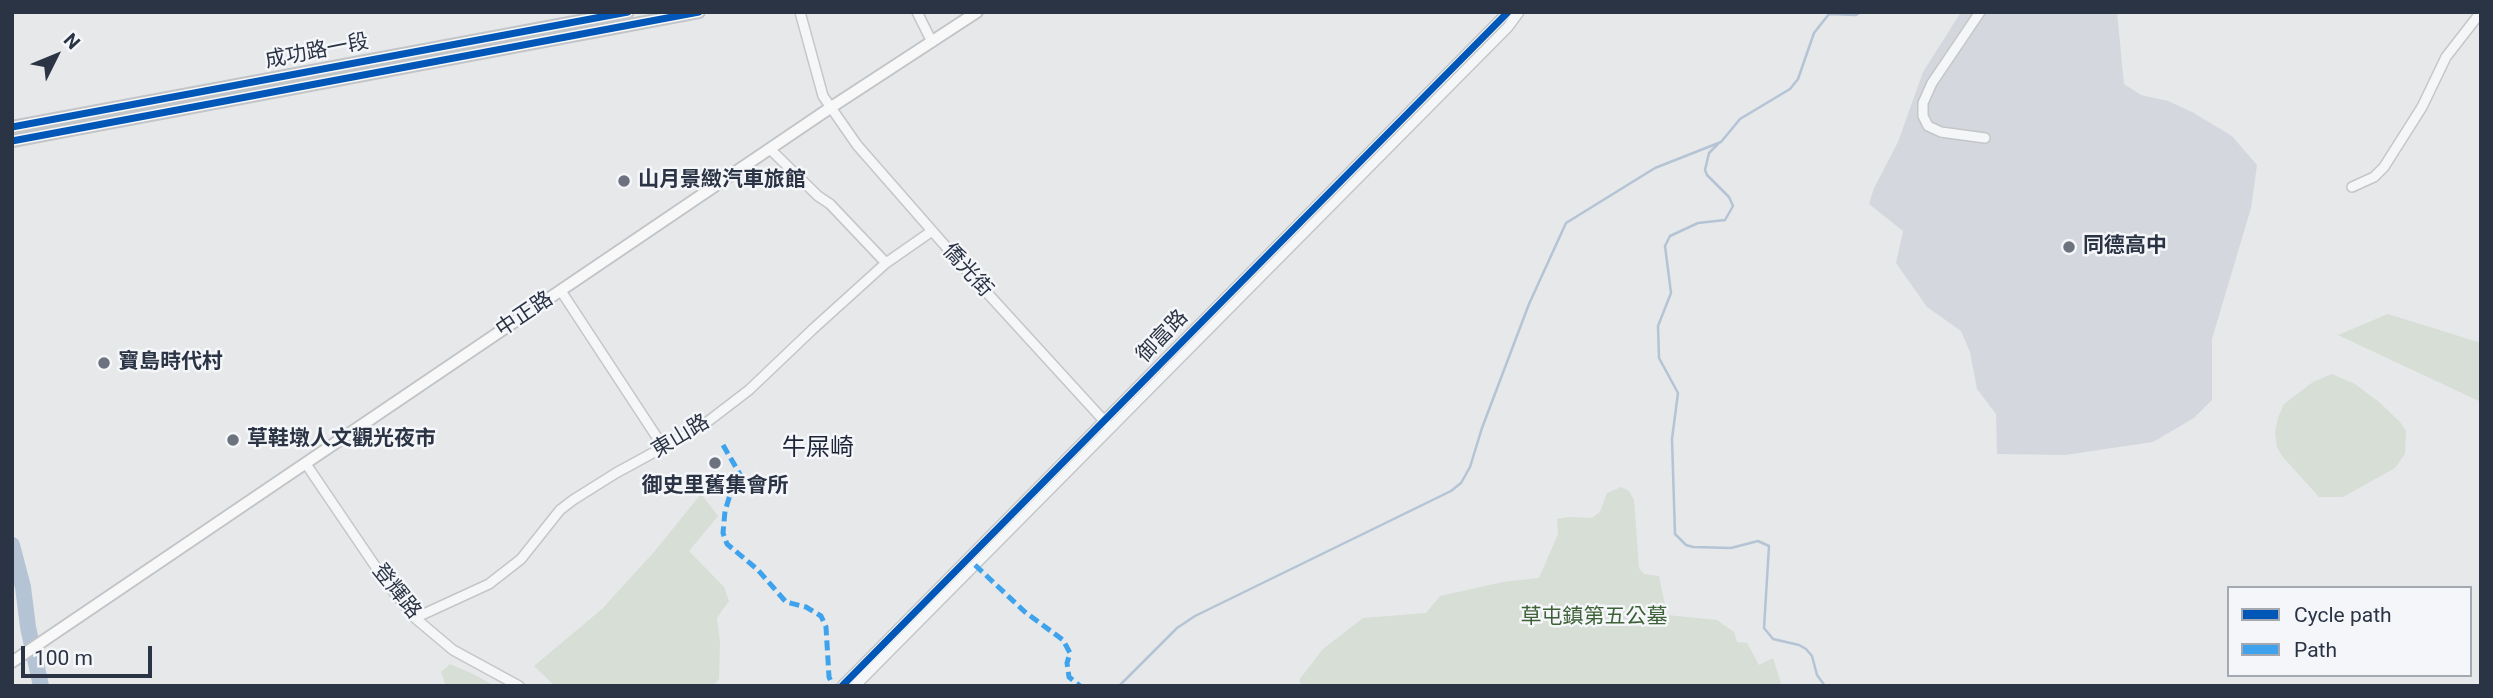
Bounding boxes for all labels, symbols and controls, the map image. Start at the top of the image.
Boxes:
north arrow [21,21,91,91]
text: N [59,29,85,54]
street label: 成功路一段 [263,30,371,74]
place label: 山月景緻汽車旅館 [638,168,806,194]
marker: 山月景緻汽車旅館 [616,173,632,189]
place label: 同德高中 [2083,234,2167,260]
street label: 僑光街 [937,239,997,303]
marker: 同德高中 [2061,239,2077,255]
street label: 中正路 [492,287,558,343]
street label: 御富路 [1132,306,1194,368]
place label: 寶島時代村 [118,350,223,376]
marker: 寶島時代村 [96,355,112,371]
street label: 東山路 [648,410,714,464]
place label: 草鞋墩人文觀光夜市 [247,427,436,453]
marker: 草鞋墩人文觀光夜市 [225,432,241,448]
district label: 牛屎崎 [782,435,854,463]
marker: 御史里舊集會所 [707,455,723,471]
place label: 御史里舊集會所 [642,474,788,500]
street label: 登輝路 [366,560,426,624]
legend [2227,586,2472,677]
text: Cycle path [2294,603,2392,627]
park label: 草屯鎮第五公墓 [1521,605,1667,631]
scale bar [24,632,156,676]
text: Path [2294,638,2337,662]
text: 100 m [34,646,93,670]

